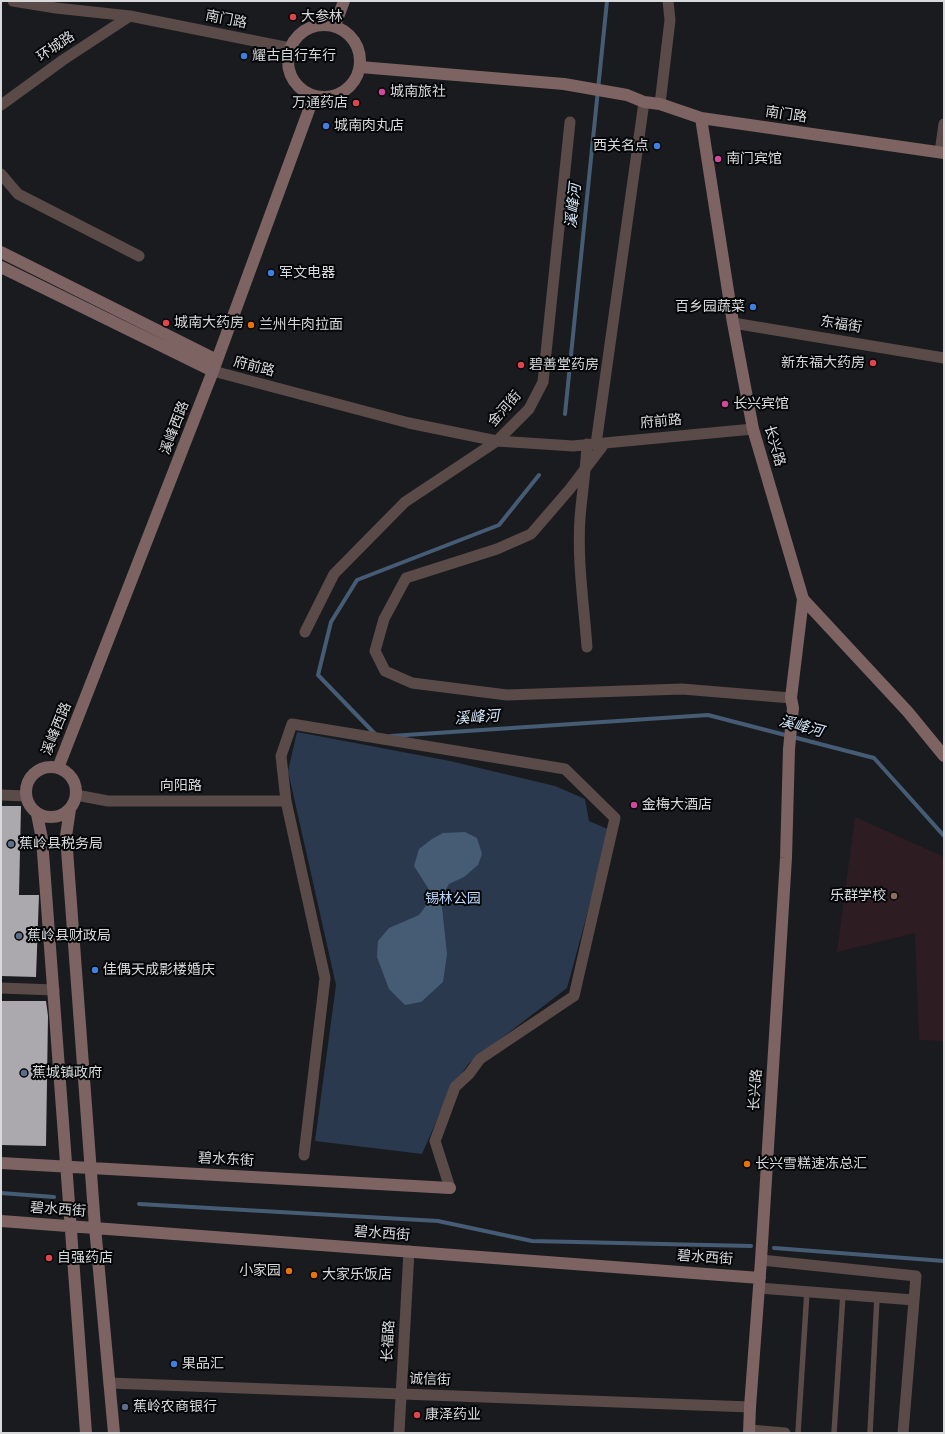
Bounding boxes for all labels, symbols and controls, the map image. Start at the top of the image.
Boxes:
street label: 南门路 [204,8,248,32]
place label: 大参林 [301,9,343,25]
marker: 大参林 [288,12,298,22]
street label: 环城路 [34,28,78,66]
place label: 耀古自行车行 [252,48,336,64]
marker: 耀古自行车行 [239,51,249,61]
place label: 城南旅社 [390,84,446,100]
marker: 城南旅社 [377,87,387,97]
place label: 万通药店 [292,95,348,111]
marker: 万通药店 [351,98,361,108]
street label: 南门路 [764,104,808,126]
place label: 城南肉丸店 [334,118,404,134]
marker: 城南肉丸店 [321,121,331,131]
place label: 西关名点 [593,138,649,154]
marker: 西关名点 [652,141,662,151]
place label: 南门宾馆 [726,151,782,167]
marker: 南门宾馆 [713,154,723,164]
water label: 溪峰河 [563,183,585,229]
place label: 军文电器 [279,265,335,281]
marker: 军文电器 [266,268,276,278]
place label: 百乡园蔬菜 [675,299,745,315]
marker: 百乡园蔬菜 [748,302,758,312]
street label: 东福街 [819,313,863,337]
place label: 城南大药房 [174,315,244,331]
place label: 兰州牛肉拉面 [259,317,343,333]
marker: 城南大药房 [161,318,171,328]
marker: 兰州牛肉拉面 [246,320,256,330]
street label: 府前路 [232,353,276,381]
place label: 新东福大药房 [781,355,865,371]
place label: 碧善堂药房 [529,357,599,373]
marker: 新东福大药房 [868,358,878,368]
marker: 碧善堂药房 [516,360,526,370]
street label: 金河街 [485,388,525,430]
place label: 长兴宾馆 [733,396,789,412]
street label: 溪峰西路 [157,399,193,457]
marker: 长兴宾馆 [720,399,730,409]
street label: 府前路 [639,412,683,432]
street label: 长兴路 [760,423,788,469]
street label: 溪峰西路 [39,700,75,758]
water label: 溪峰河 [454,707,500,729]
water label: 溪峰河 [777,712,825,742]
street label: 向阳路 [160,778,202,794]
place label: 金梅大酒店 [642,797,712,813]
marker: 金梅大酒店 [629,800,639,810]
place label: 蕉岭县税务局 [19,836,103,852]
marker: 蕉岭县税务局 [6,839,16,849]
place label: 乐群学校 [830,888,886,904]
park label: 锡林公园 [425,891,481,907]
marker: 乐群学校 [889,891,899,901]
place label: 蕉岭县财政局 [27,928,111,944]
marker: 蕉岭县财政局 [14,931,24,941]
place label: 佳偶天成影楼婚庆 [103,962,215,978]
marker: 佳偶天成影楼婚庆 [90,965,100,975]
place label: 蕉城镇政府 [32,1065,102,1081]
marker: 蕉城镇政府 [19,1068,29,1078]
street label: 长兴路 [746,1068,766,1112]
street label: 碧水东街 [198,1150,254,1170]
place label: 长兴雪糕速冻总汇 [755,1156,867,1172]
marker: 长兴雪糕速冻总汇 [742,1159,752,1169]
street label: 碧水西街 [29,1200,87,1220]
street label: 碧水西街 [353,1224,411,1244]
street label: 碧水西街 [676,1248,734,1268]
place label: 自强药店 [57,1250,113,1266]
marker: 自强药店 [44,1253,54,1263]
place label: 小家园 [239,1263,281,1279]
marker: 小家园 [284,1266,294,1276]
place label: 大家乐饭店 [322,1267,392,1283]
marker: 大家乐饭店 [309,1270,319,1280]
street label: 长福路 [380,1320,398,1362]
place label: 果品汇 [182,1356,224,1372]
marker: 果品汇 [169,1359,179,1369]
street label: 诚信街 [409,1371,451,1389]
place label: 蕉岭农商银行 [133,1399,217,1415]
marker: 蕉岭农商银行 [120,1402,130,1412]
place label: 康泽药业 [425,1407,481,1423]
marker: 康泽药业 [412,1410,422,1420]

